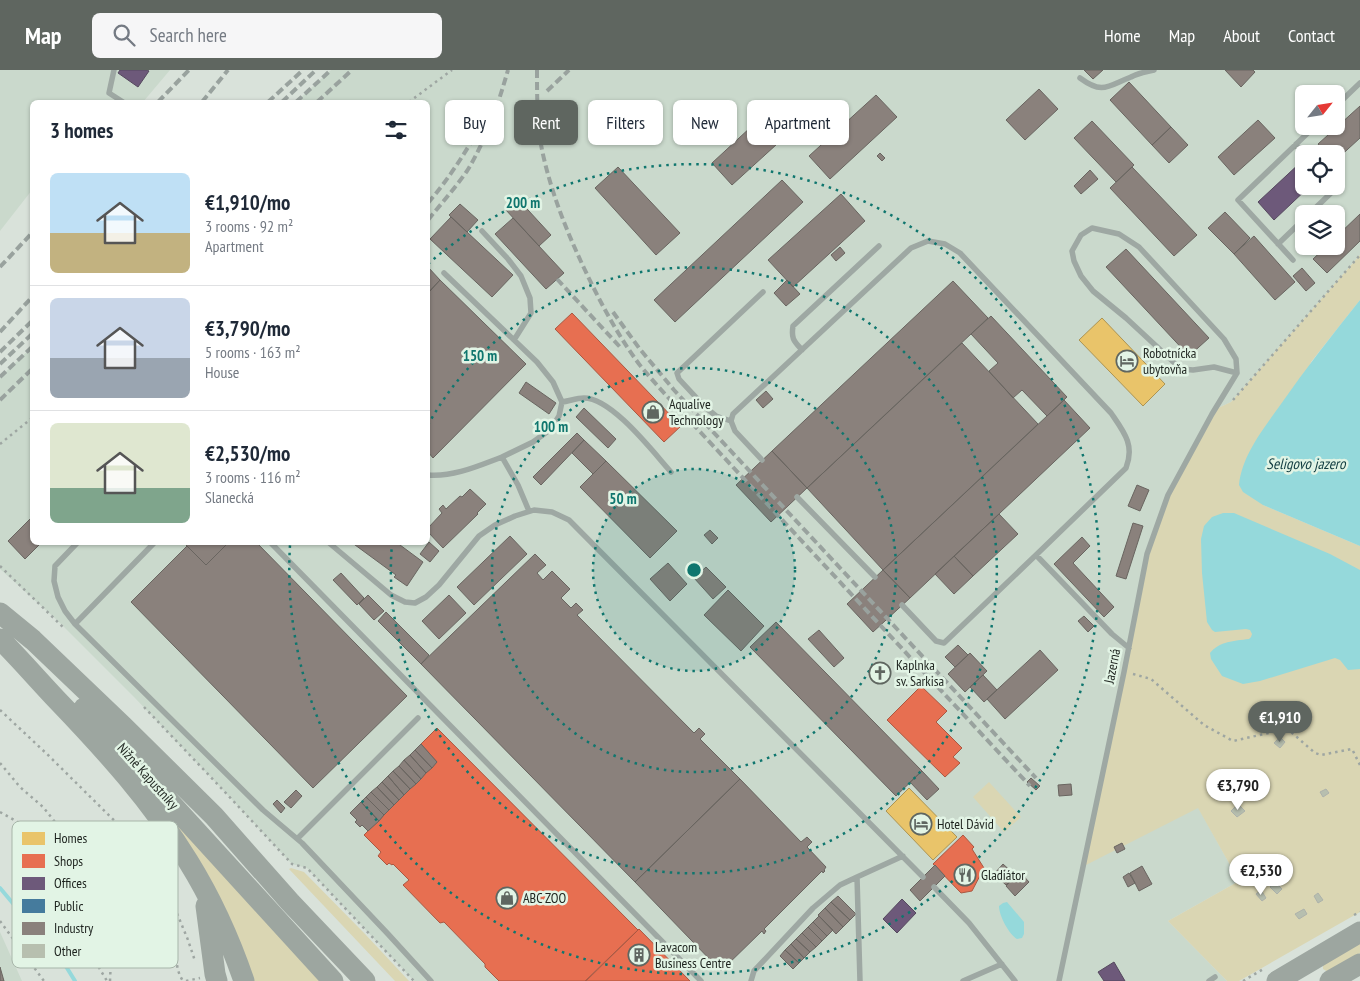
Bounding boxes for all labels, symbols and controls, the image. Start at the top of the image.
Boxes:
search box [92,13,442,58]
text: Map [25,20,62,51]
icon: search [110,21,138,49]
text: Search here [150,23,227,47]
text: Home [1104,24,1141,47]
text: Map [1169,24,1195,47]
text: About [1223,24,1260,47]
text: Contact [1288,24,1335,47]
north arrow [1295,85,1345,135]
map controls [1295,85,1345,255]
chip: Buy [445,100,504,145]
chip: Rent [514,100,578,145]
chip: Filters [588,100,663,145]
chip: New [673,100,737,145]
chip: Apartment [747,100,849,145]
icon: filters [382,116,410,144]
text: 3 homes [50,117,113,144]
button: locate [1295,145,1345,195]
text: €1,910/mo [205,189,290,216]
icon: home [90,193,150,253]
text: 200 m [506,193,540,212]
button: layers [1295,205,1345,255]
text: 3 rooms · 92 m² [205,216,293,236]
text: Apartment [205,236,264,256]
text: €3,790/mo [205,315,290,342]
icon: home [90,318,150,378]
text: 5 rooms · 163 m² [205,342,301,362]
place label: Robotnícka ubytovňa [1143,344,1196,378]
text: 150 m [463,346,497,365]
hotel icon: Robotnícka ubytovňa [1115,349,1139,373]
text: House [205,362,239,382]
place label: Aqualive Technology [669,395,724,429]
shop icon: Aqualive Technology [641,400,665,424]
text: 100 m [534,417,568,436]
text: €2,530/mo [205,440,290,467]
icon: home [90,443,150,503]
water label: Seligovo jazero [1267,454,1347,473]
text: 3 rooms · 116 m² [205,467,301,487]
text: Slanecká [205,487,254,507]
text: 50 m [609,489,637,508]
centre of rings [685,561,703,579]
street label: Jazerná [1100,647,1124,686]
place label: Kaplnka sv. Sarkisa [896,656,944,690]
church icon: Kaplnka sv. Sarkisa [868,661,892,685]
pin: €1,910 [1239,700,1321,743]
text: €1,910 [1259,707,1301,727]
street label: Nižné Kapustníky [113,739,183,814]
pin: €3,790 [1197,768,1279,811]
text: €3,790 [1217,775,1259,795]
hotel icon: Hotel Dávid [909,812,933,836]
place label: Hotel Dávid [937,815,994,833]
legend [12,821,178,968]
text: Homes [54,829,87,847]
text: Shops [54,852,83,870]
pin: €2,530 [1220,854,1302,896]
text: €2,530 [1240,860,1282,880]
restaurant icon: Gladiátor [953,863,977,887]
place label: Gladiátor [981,866,1025,884]
text: Offices [54,874,87,892]
shop icon: ABC ZOO [495,886,519,910]
place label: ABC ZOO [523,889,566,907]
text: Public [54,897,83,915]
text: Industry [54,919,94,937]
place label: Lavacom Business Centre [655,938,731,972]
text: Other [54,942,81,960]
building icon: Lavacom Business Centre [627,943,651,967]

